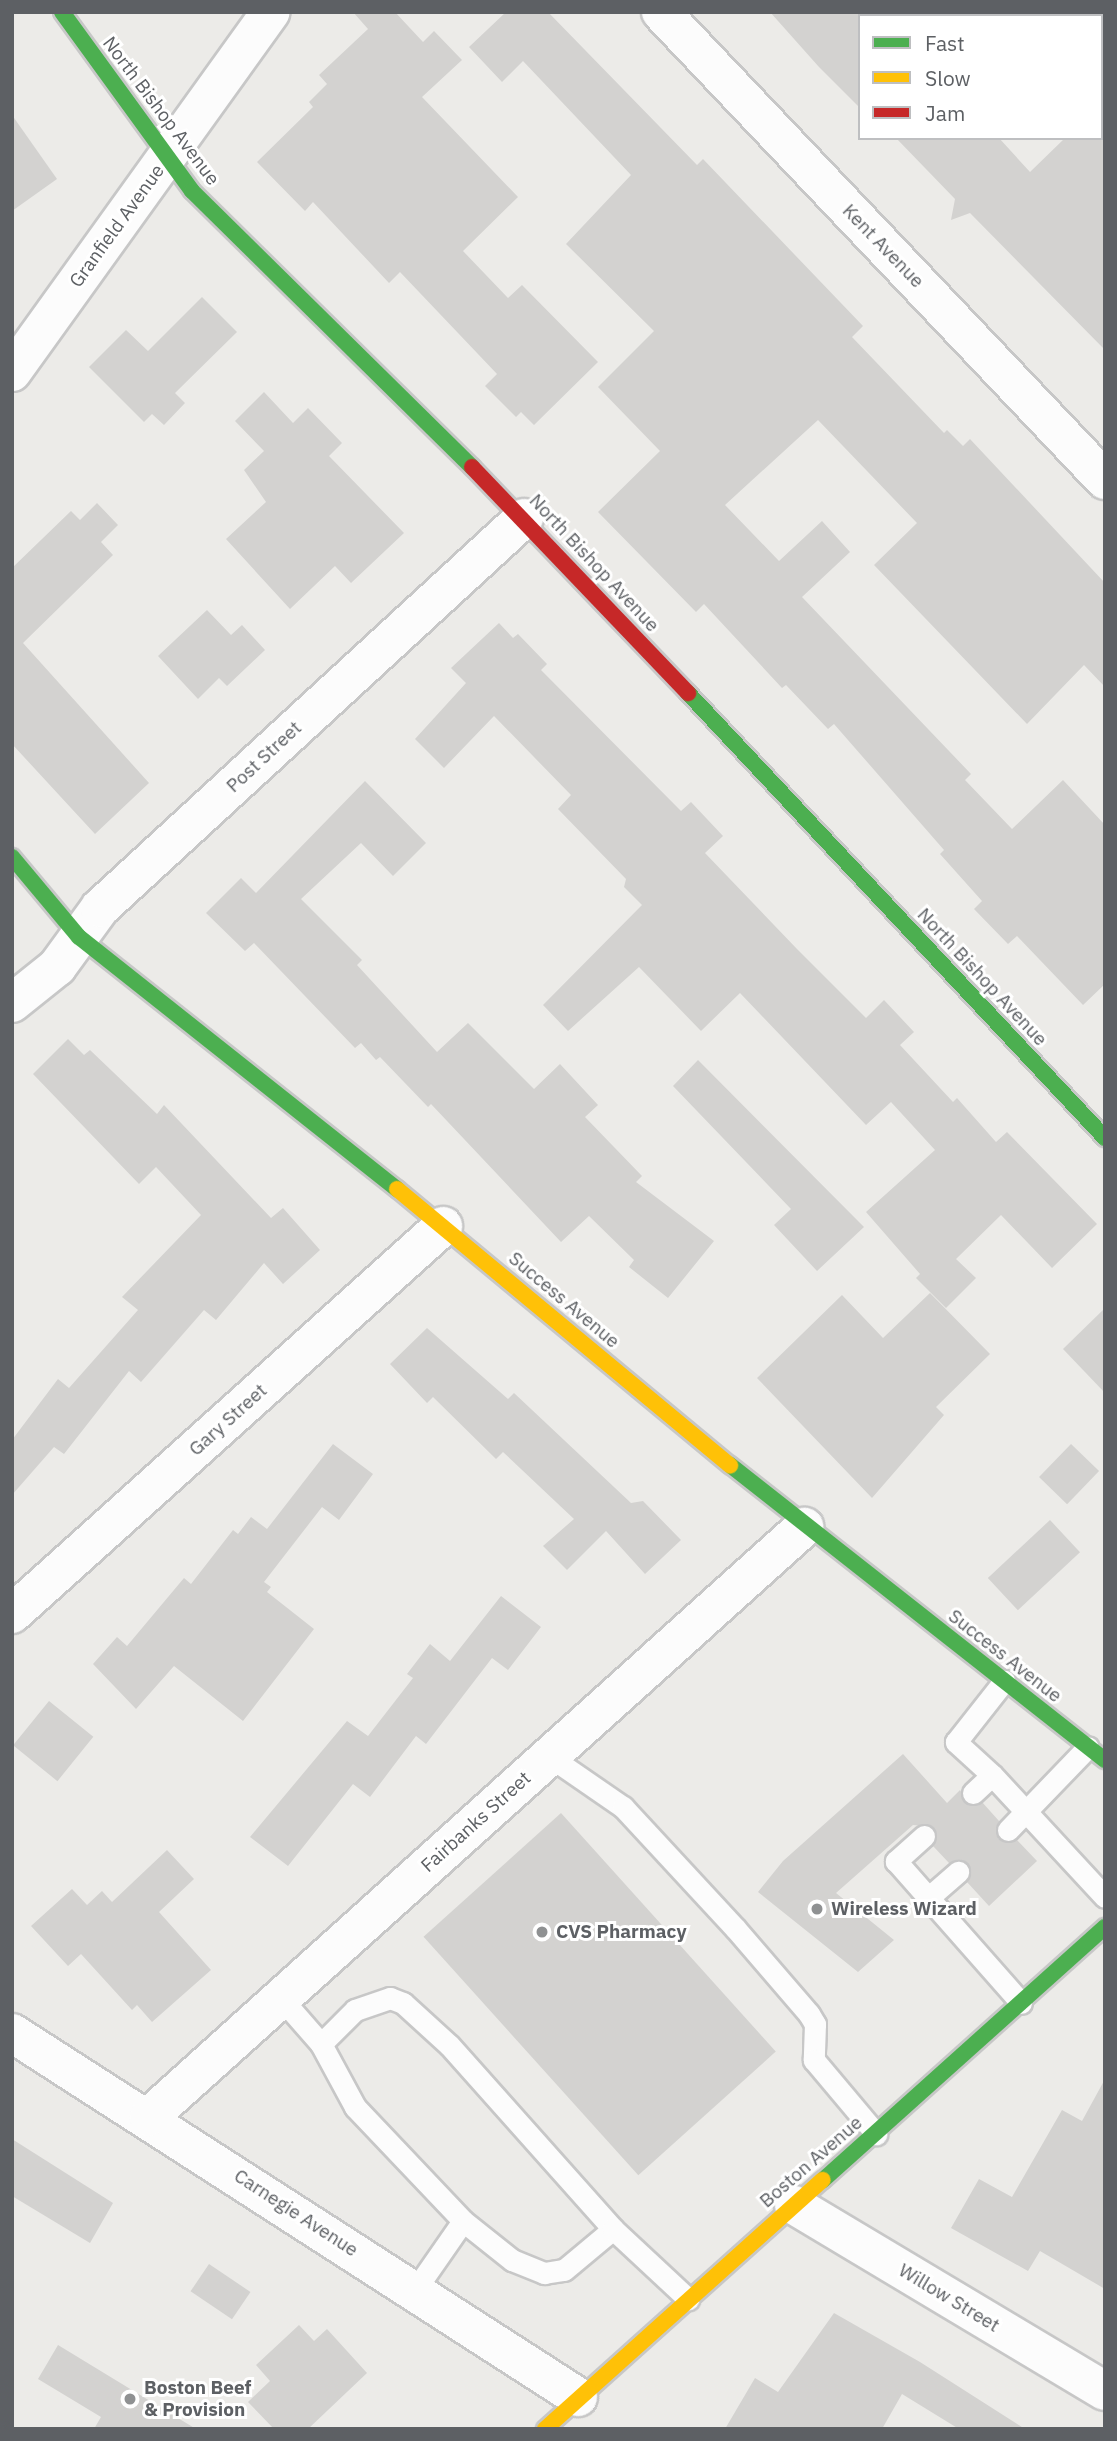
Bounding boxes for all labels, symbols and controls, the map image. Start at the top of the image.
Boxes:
legend [858,14,1103,140]
text: Fast [925,29,965,57]
street label: North Bishop Avenue [98,32,224,190]
text: Slow [925,64,971,92]
text: Jam [925,99,965,127]
street label: Granfield Avenue [65,160,169,292]
street label: Kent Avenue [838,199,928,293]
street label: North Bishop Avenue [524,489,664,637]
street label: Post Street [222,717,306,797]
street label: North Bishop Avenue [912,903,1052,1051]
street label: Success Avenue [504,1247,624,1353]
street label: Gary Street [184,1379,272,1461]
street label: Success Avenue [944,1605,1066,1707]
street label: Fairbanks Street [417,1767,535,1877]
place label: Wireless Wizard [831,1898,977,1920]
marker: Wireless Wizard [809,1901,825,1917]
place label: CVS Pharmacy [556,1921,687,1943]
marker: CVS Pharmacy [534,1924,550,1940]
street label: Boston Avenue [755,2111,867,2213]
street label: Carnegie Avenue [230,2164,362,2262]
street label: Willow Street [894,2259,1004,2337]
place label: Boston Beef & Provision [144,2377,251,2421]
marker: Boston Beef & Provision [122,2391,138,2407]

